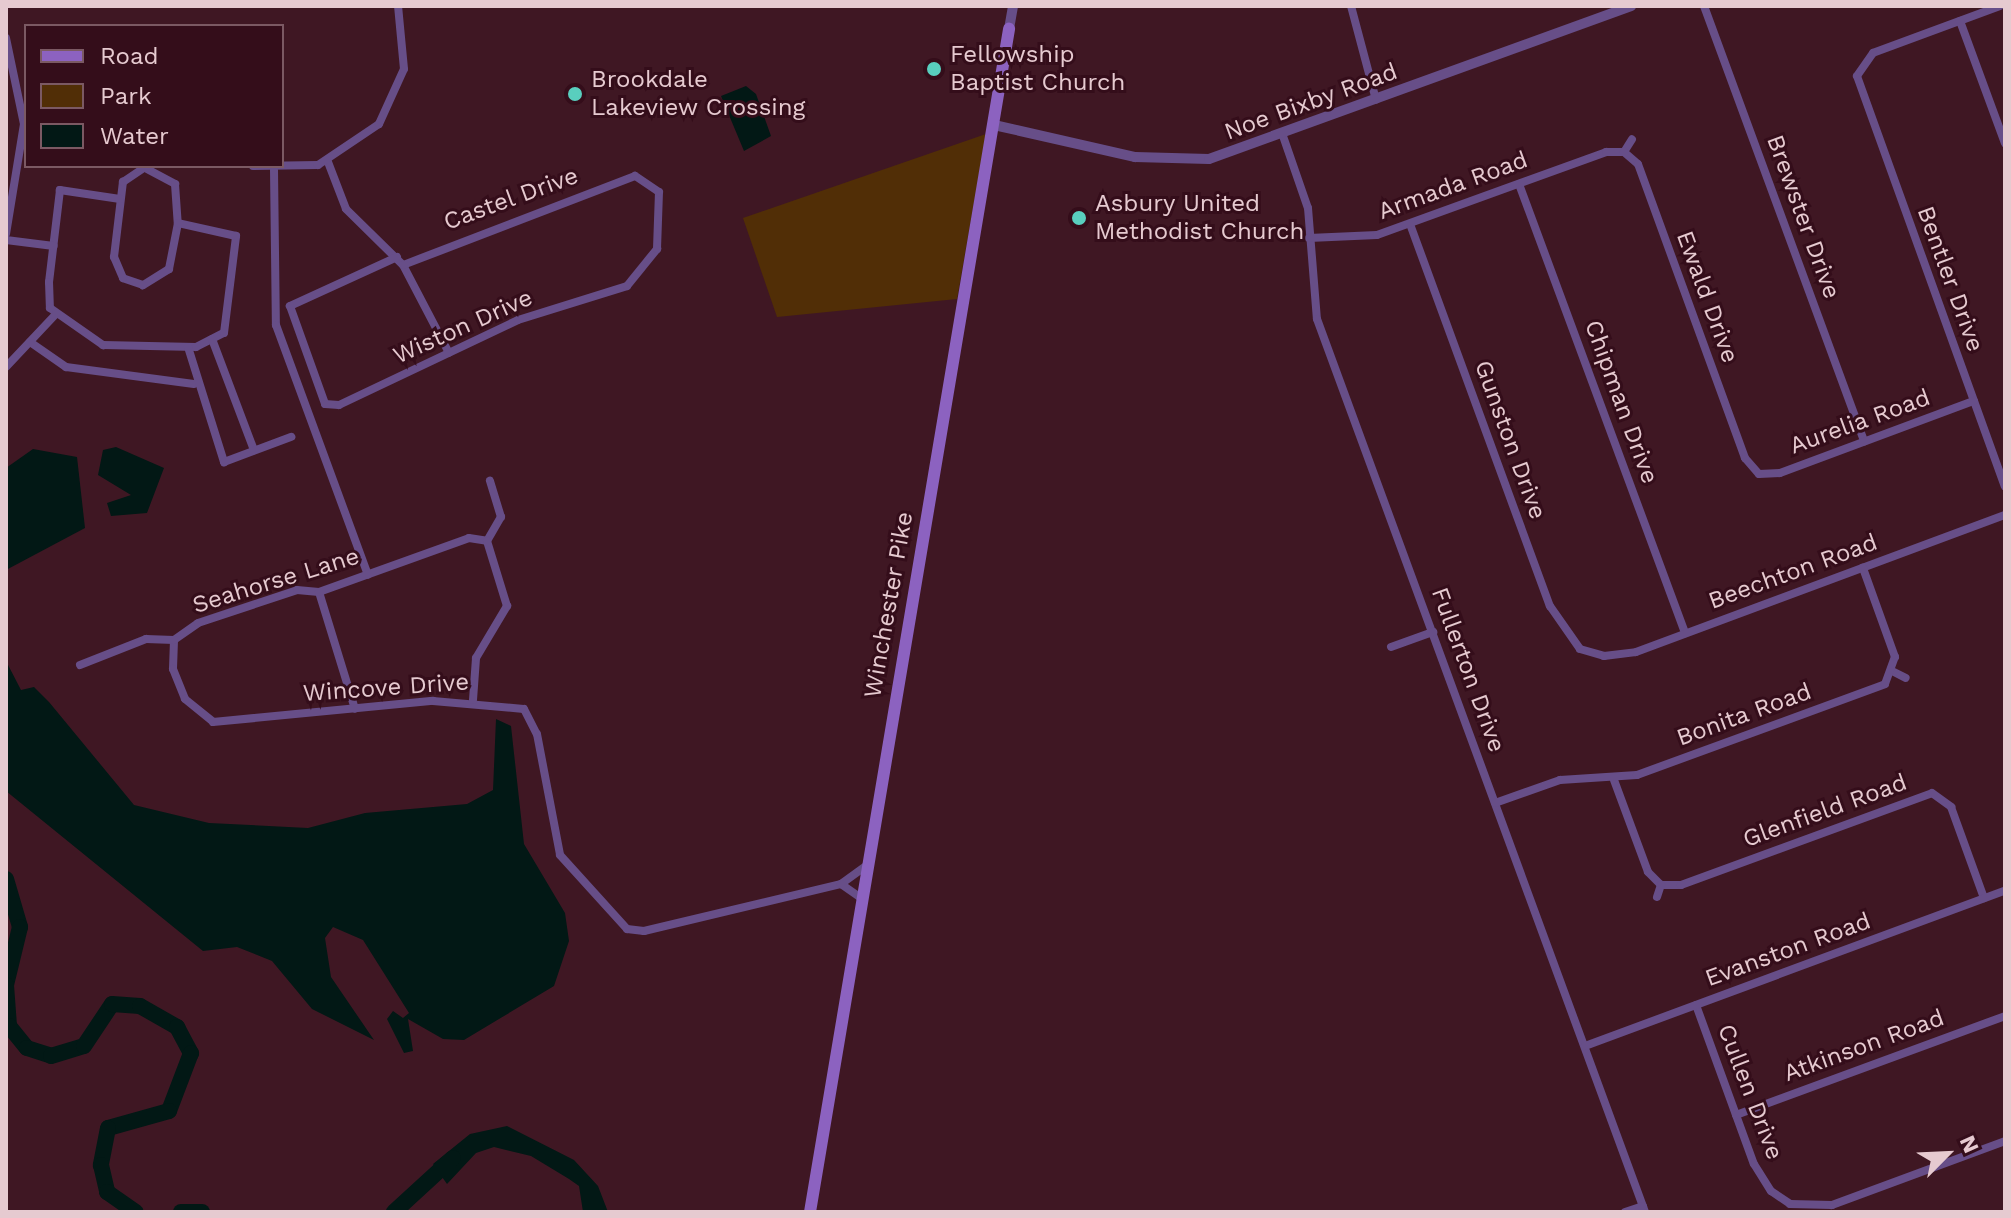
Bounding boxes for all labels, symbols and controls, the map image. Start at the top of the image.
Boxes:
legend [24,24,284,168]
place label: Fellowship Baptist Church [950,41,1125,97]
text: Road [100,42,159,70]
street label: Noe Bixby Road [1220,57,1402,147]
marker: Fellowship Baptist Church [925,60,943,78]
place label: Brookdale Lakeview Crossing [591,66,806,122]
text: Park [100,82,152,110]
marker: Brookdale Lakeview Crossing [566,85,584,103]
text: Water [100,122,169,150]
street label: Brewster Drive [1760,131,1846,303]
street label: Armada Road [1374,146,1532,226]
street label: Castel Drive [439,161,583,237]
place label: Asbury United Methodist Church [1095,190,1304,246]
street label: Bentler Drive [1910,202,1990,356]
marker: Asbury United Methodist Church [1070,209,1088,227]
street label: Ewald Drive [1670,227,1744,367]
street label: Wiston Drive [389,283,537,371]
street label: Chipman Drive [1578,316,1664,488]
street label: Gunston Drive [1468,357,1552,523]
street label: Aurelia Road [1786,383,1934,461]
street label: Winchester Pike [858,509,920,701]
street label: Beechton Road [1705,528,1881,616]
street label: Seahorse Lane [189,542,363,620]
street label: Fullerton Drive [1425,584,1511,756]
street label: Wincove Drive [302,668,470,708]
street label: Bonita Road [1672,677,1816,753]
street label: Glenfield Road [1739,768,1911,854]
street label: Evanston Road [1701,907,1875,993]
street label: Atkinson Road [1780,1004,1948,1088]
street label: Cullen Drive [1711,1020,1789,1164]
north arrow [1907,1114,1987,1194]
text: N [1955,1131,1984,1157]

